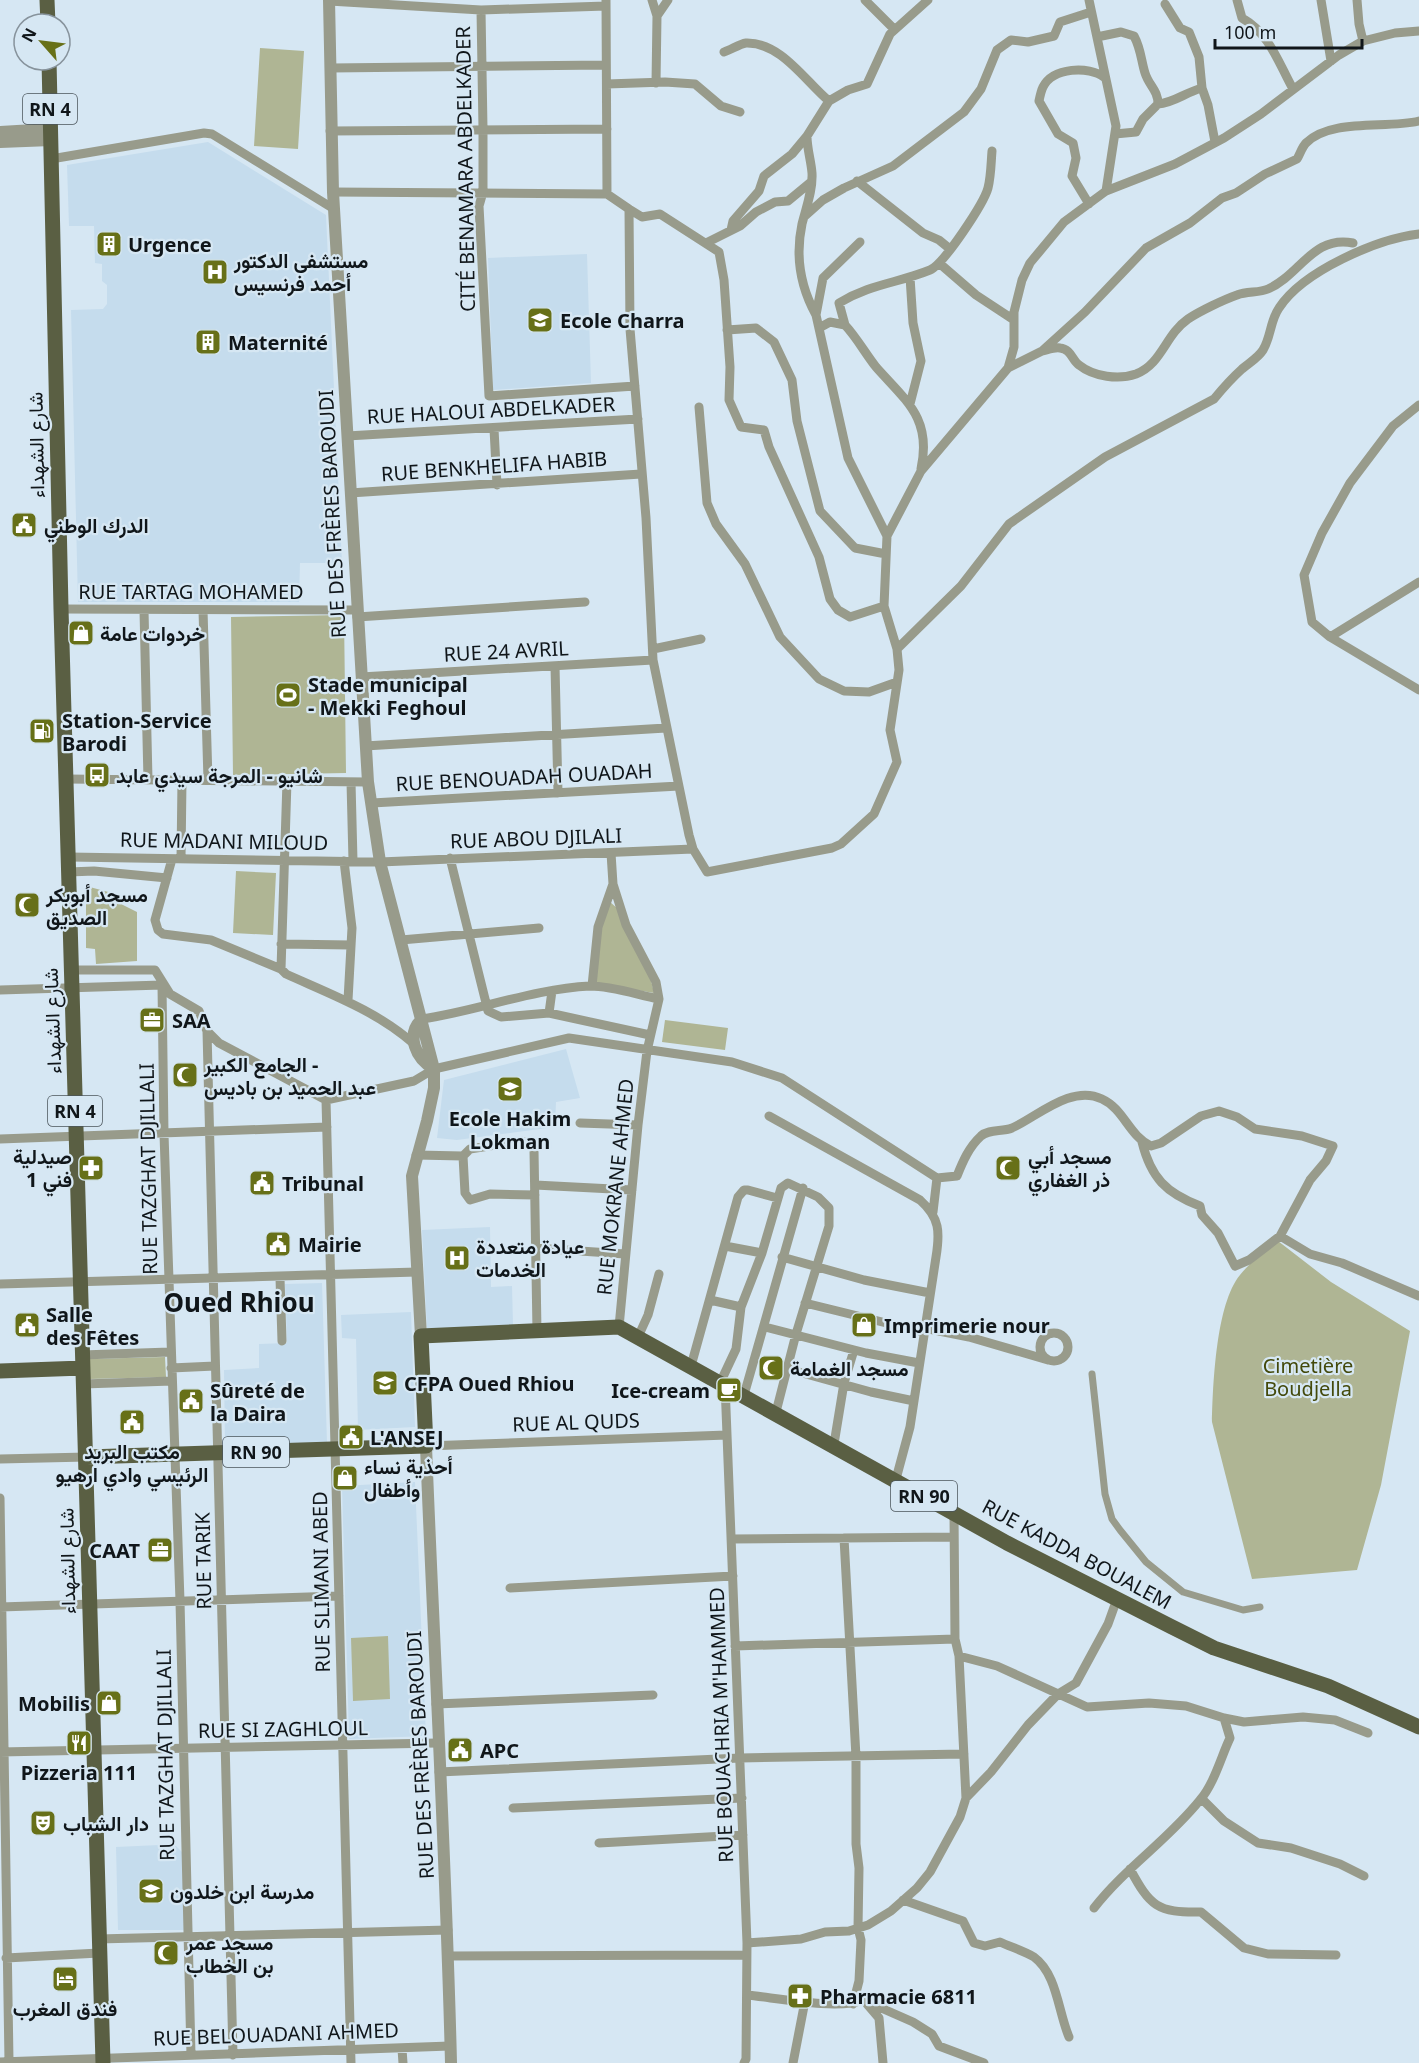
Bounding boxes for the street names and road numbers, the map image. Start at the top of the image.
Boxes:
street label: CITÉ BENAMARA ABDELKADER [449,25,481,312]
road number: RN 4 [23,94,77,124]
street label: RUE DES FRÈRES BAROUDI [312,389,352,639]
street label: RUE HALOUI ABDELKADER [366,390,616,430]
street label: شارع الشهداء [22,392,51,498]
street label: RUE BENKHELIFA HABIB [380,445,608,487]
street label: RUE TARTAG MOHAMED [78,578,304,605]
street label: RUE 24 AVRIL [443,634,569,668]
street label: RUE BENOUADAH OUADAH [395,757,653,797]
street label: RUE ABOU DJILALI [450,822,622,854]
street label: RUE MADANI MILOUD [120,826,328,856]
street label: شارع الشهداء [37,968,68,1074]
street label: RUE TAZGHAT DJILLALI [133,1063,163,1275]
street label: RUE MOKRANE AHMED [590,1077,640,1297]
road number: RN 4 [48,1096,102,1126]
street label: RUE AL QUDS [512,1406,640,1438]
road number: RN 90 [223,1437,289,1467]
road number: RN 90 [891,1481,957,1511]
street label: RUE SLIMANI ABED [306,1491,336,1673]
street label: RUE KADDA BOUALEM [978,1493,1176,1615]
street label: شارع الشهداء [53,1508,82,1614]
street label: RUE TARIK [189,1511,217,1610]
street label: RUE BOUACHRIA M'HAMMED [703,1587,739,1863]
street label: RUE DES FRÈRES BAROUDI [400,1630,440,1880]
street label: RUE TAZGHAT DJILLALI [150,1649,180,1861]
street label: RUE SI ZAGHLOUL [198,1714,368,1744]
street label: RUE BELOUADANI AHMED [153,2016,399,2052]

